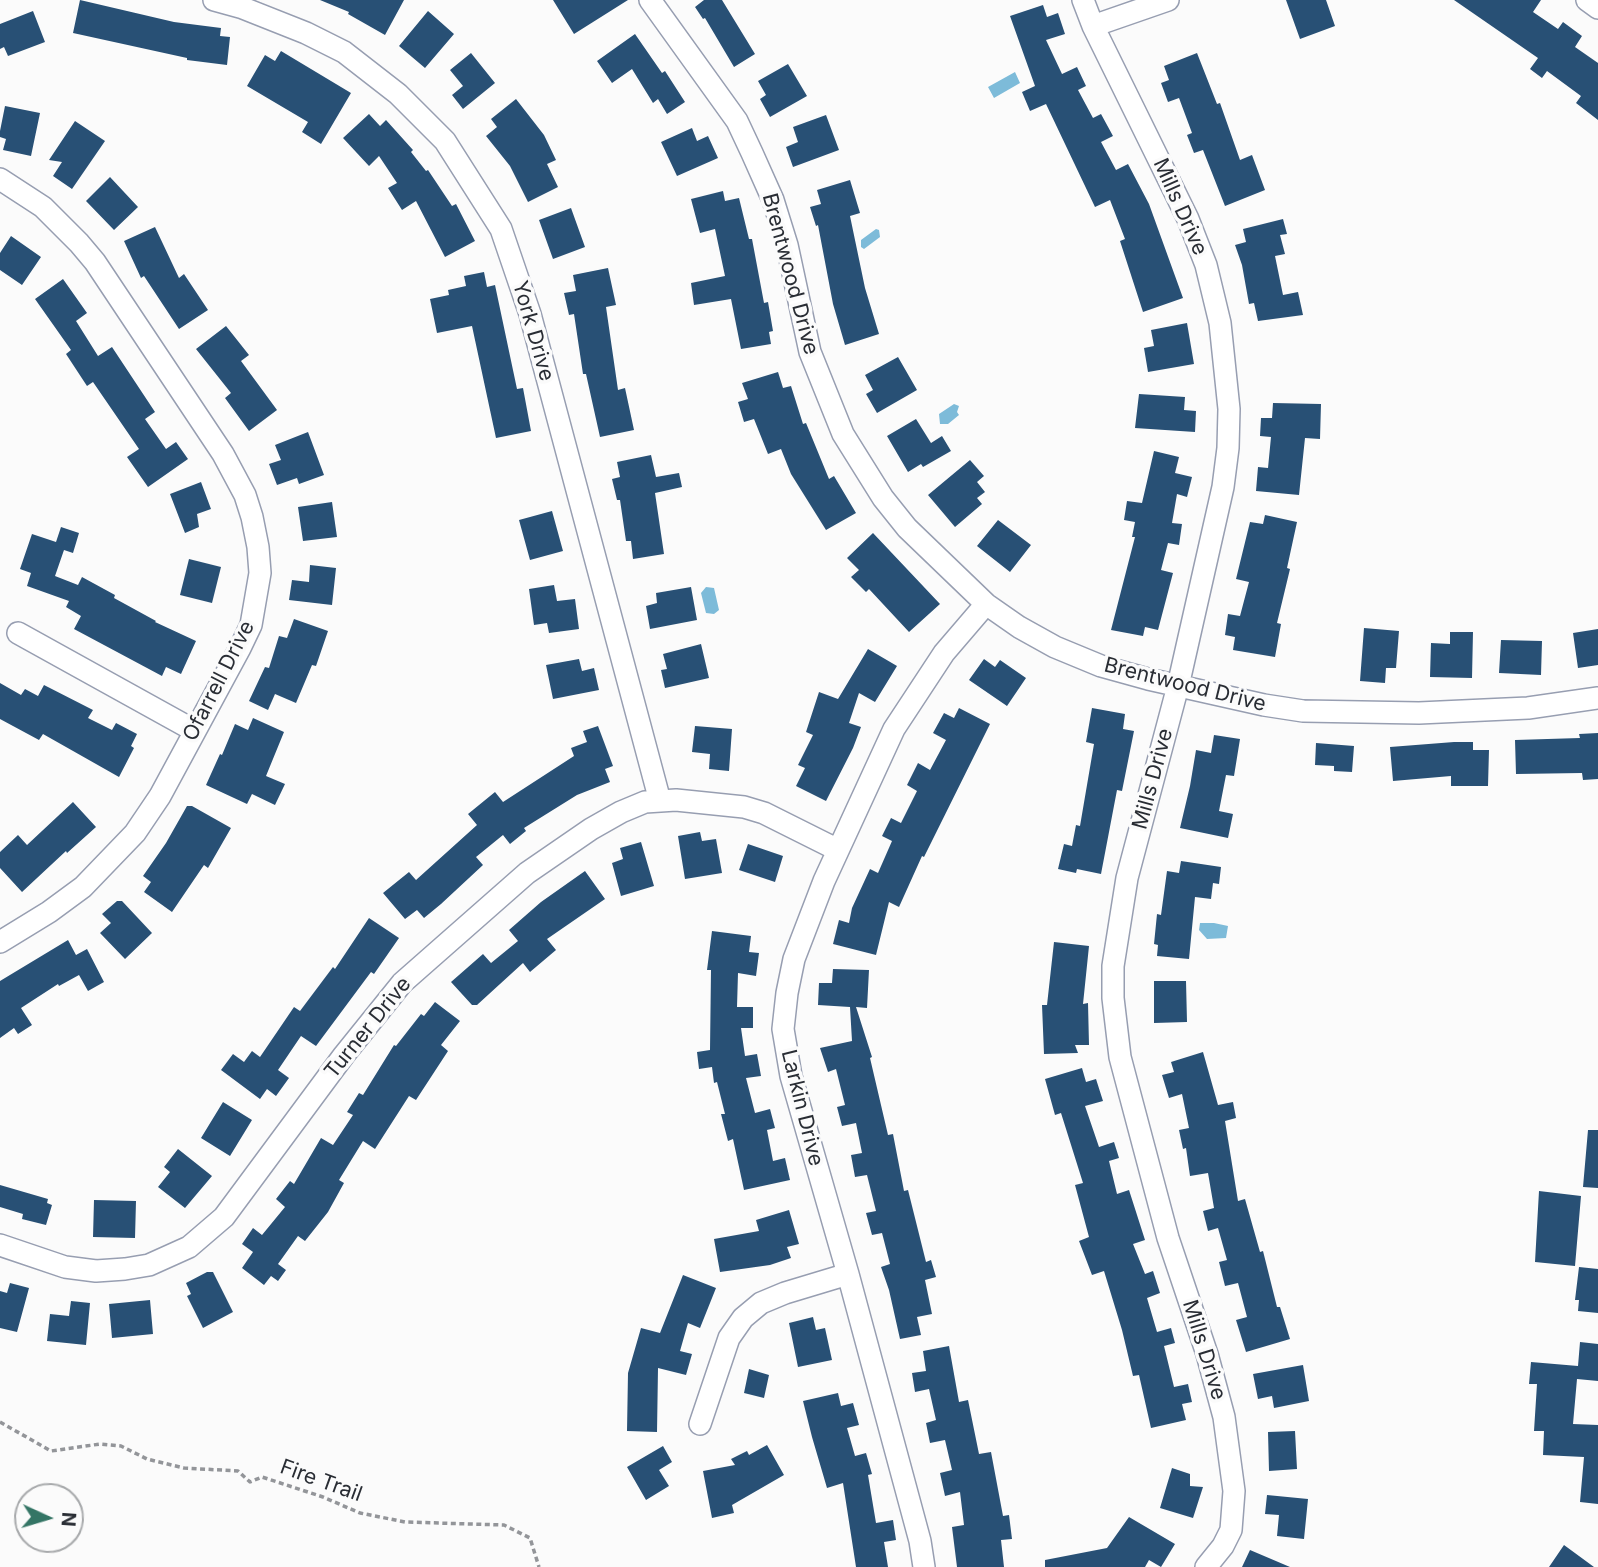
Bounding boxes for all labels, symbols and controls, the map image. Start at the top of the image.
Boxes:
street label: Mills Drive [1147,155,1213,259]
street label: Brentwood Drive [756,191,824,357]
street label: York Drive [507,278,559,384]
street label: Ofarrell Drive [178,617,260,745]
street label: Brentwood Drive [1101,653,1269,717]
street label: Mills Drive [1127,726,1179,832]
street label: Turner Drive [319,972,417,1084]
street label: Larkin Drive [775,1047,829,1169]
street label: Mills Drive [1177,1297,1231,1403]
street label: Fire Trail [277,1455,365,1507]
north arrow [14,1483,84,1553]
text: N [56,1511,80,1527]

